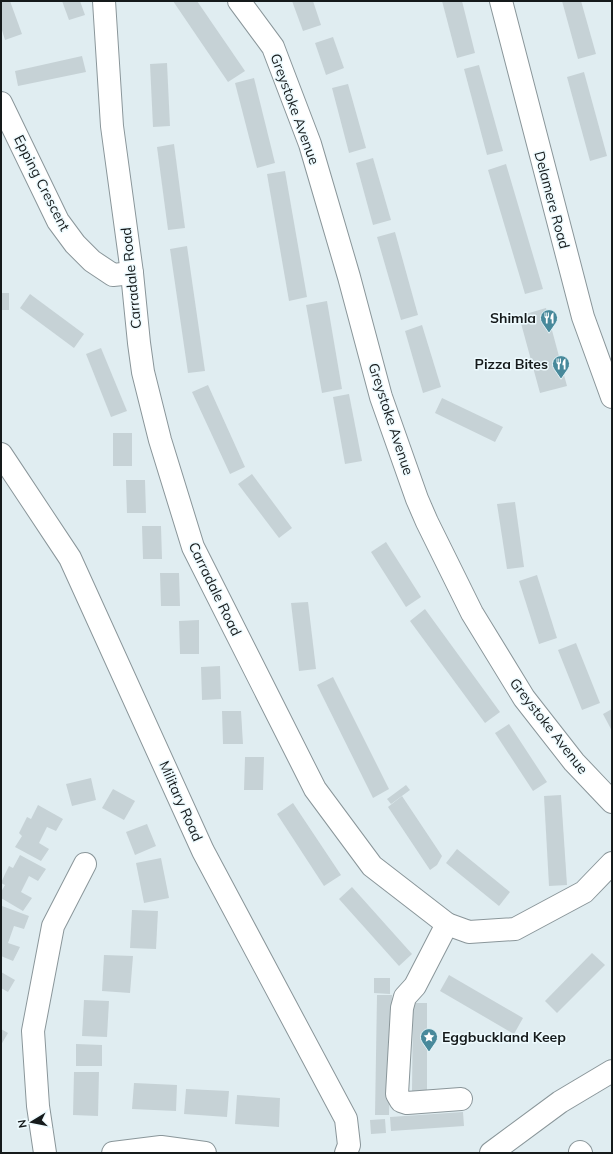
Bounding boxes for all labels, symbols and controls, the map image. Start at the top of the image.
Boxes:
street label: Greystoke Avenue [267,51,323,167]
street label: Epping Crescent [10,132,74,234]
street label: Delamere Road [530,149,574,251]
street label: Carradale Road [117,226,145,330]
restaurant icon: Shimla [539,308,559,333]
place label: Shimla [490,309,536,327]
restaurant icon: Pizza Bites [551,354,571,379]
place label: Pizza Bites [475,355,548,373]
street label: Greystoke Avenue [364,361,418,477]
street label: Carradale Road [185,539,245,639]
street label: Greystoke Avenue [506,674,592,778]
street label: Military Road [155,758,207,844]
place icon: Eggbuckland Keep [419,1027,439,1052]
place label: Eggbuckland Keep [442,1028,566,1046]
north arrow [12,1102,52,1142]
text: N [15,1118,30,1129]

